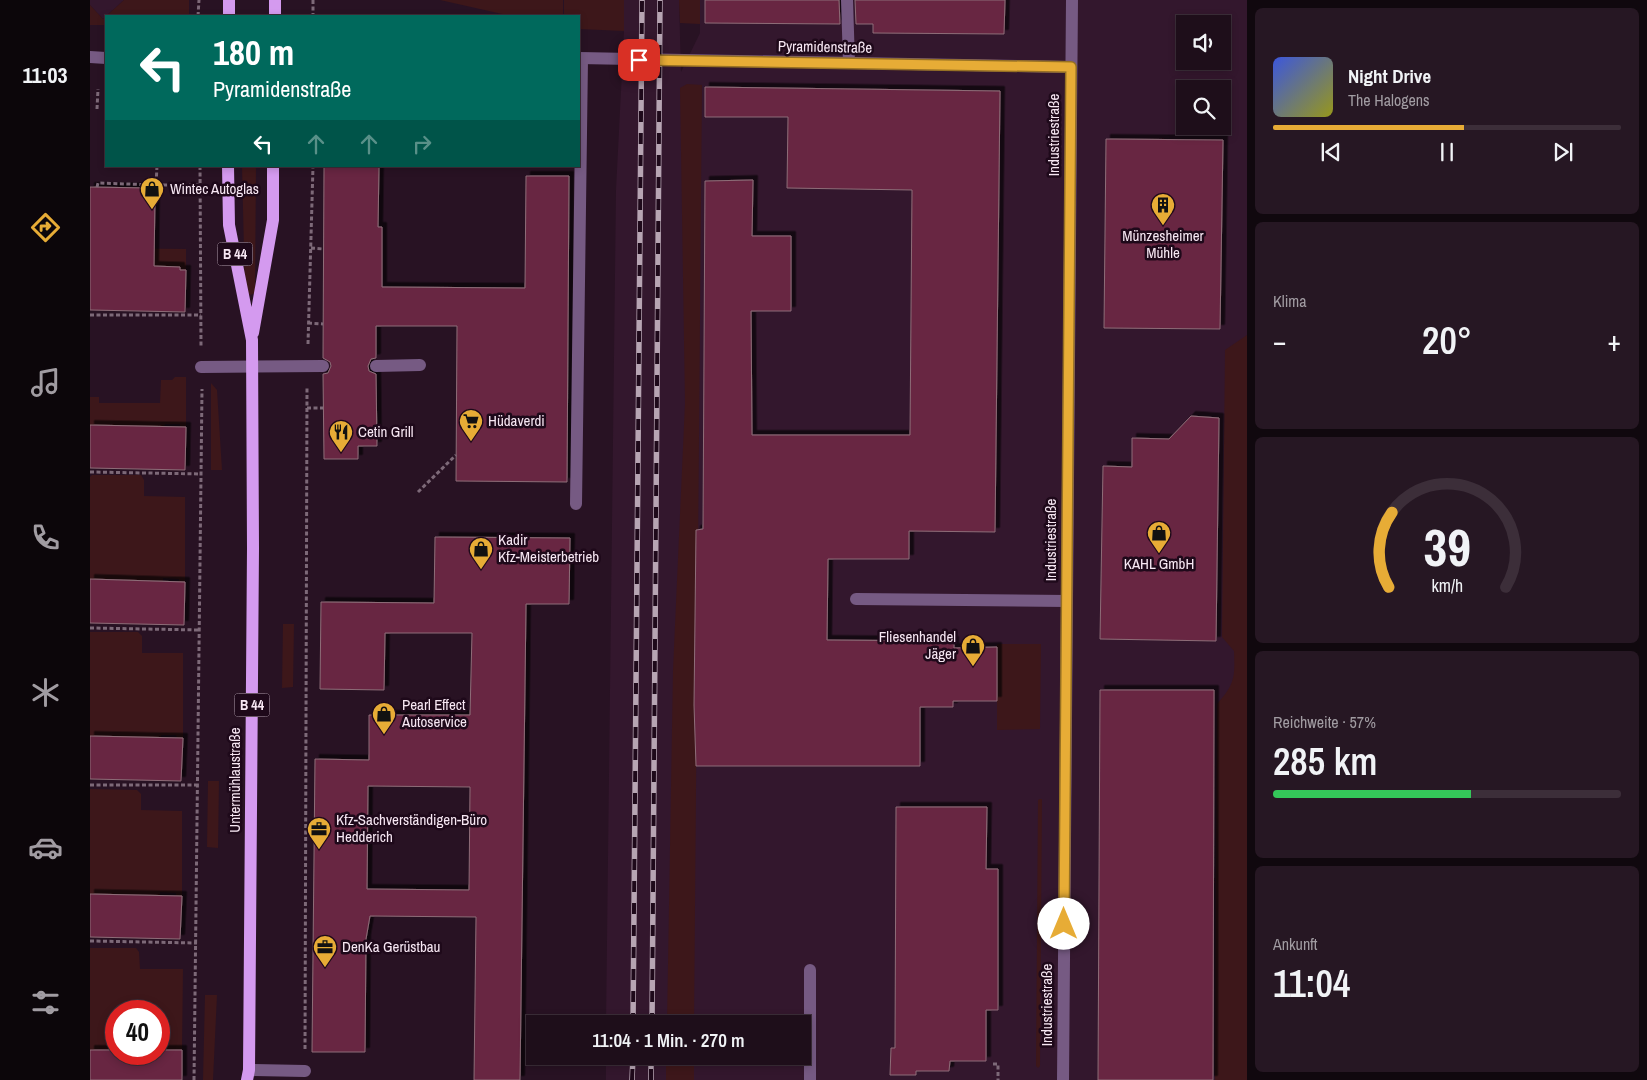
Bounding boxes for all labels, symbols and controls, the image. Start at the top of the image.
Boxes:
map controls [1176,15,1231,135]
button: sound [1176,15,1231,70]
text: 180 m [213,29,294,76]
icon: left [130,35,195,100]
street label: Pyramidenstraße [778,35,873,58]
pin [618,39,660,81]
icon: arrive [625,46,653,74]
text: 11:03 [22,60,68,90]
text: Night Drive [1348,63,1431,89]
text: Pyramidenstraße [213,74,351,104]
button: search [1176,80,1231,135]
text: The Halogens [1348,89,1430,111]
street label: Industriestraße [1043,93,1064,176]
icon: left [249,130,277,158]
icon: ahead [302,130,330,158]
icon: ahead [355,130,383,158]
icon: right [408,130,436,158]
icon: previous [1317,138,1345,166]
icon: pause [1433,138,1461,166]
icon: next [1549,138,1577,166]
shop icon: Wintec Autoglas [139,176,165,210]
place label: Wintec Autoglas [170,178,259,199]
building icon: Münzesheimer Mühle [1150,192,1176,226]
icon: directions [28,210,63,245]
place label: Münzesheimer Mühle [1122,225,1204,263]
road number: B 44 [218,242,252,266]
text: Klima [1273,290,1307,312]
text: 20° [1422,315,1472,366]
text: − [1273,322,1286,360]
text: + [1608,322,1621,360]
icon: music [28,365,63,400]
supermarket icon: Hüdaverdi [458,408,484,442]
place label: Hüdaverdi [488,410,545,431]
restaurant icon: Cetin Grill [328,419,354,453]
place label: Cetin Grill [358,421,413,442]
street label: Industriestraße [1040,498,1061,581]
text: 39 [1423,512,1471,582]
icon: phone [28,520,63,555]
shop icon: KAHL GmbH [1146,520,1172,554]
place label: Kadir Kfz-Meisterbetrieb [498,529,599,567]
shop icon: Kadir Kfz-Meisterbetrieb [468,536,494,570]
place label: KAHL GmbH [1124,553,1194,574]
text: km/h [1431,574,1463,598]
place label: Fliesenhandel Jäger [879,626,956,664]
shop icon: Fliesenhandel Jäger [960,633,986,667]
icon: climate [28,675,63,710]
road number: B 44 [234,694,270,716]
place label: Pearl Effect Autoservice [401,694,467,732]
shop icon: Pearl Effect Autoservice [371,701,397,735]
text: Reichweite · 57% [1273,711,1376,733]
street label: Untermühlaustraße [224,727,245,833]
text: 285 km [1273,736,1377,787]
place label: Kfz-Sachverständigen-Büro Hedderich [336,809,487,847]
office icon: Kfz-Sachverständigen-Büro Hedderich [306,816,332,850]
icon: car [28,830,63,865]
position arrow [1037,897,1089,949]
text: Ankunft [1273,933,1318,955]
office icon: DenKa Gerüstbau [312,934,338,968]
place label: DenKa Gerüstbau [342,936,440,957]
text: 11:04 [1273,958,1350,1009]
street label: Industriestraße [1036,963,1057,1046]
icon: filters [28,985,63,1020]
speed limit sign: 40 [105,1000,170,1065]
text: 11:04 · 1 Min. · 270 m [592,1027,745,1053]

